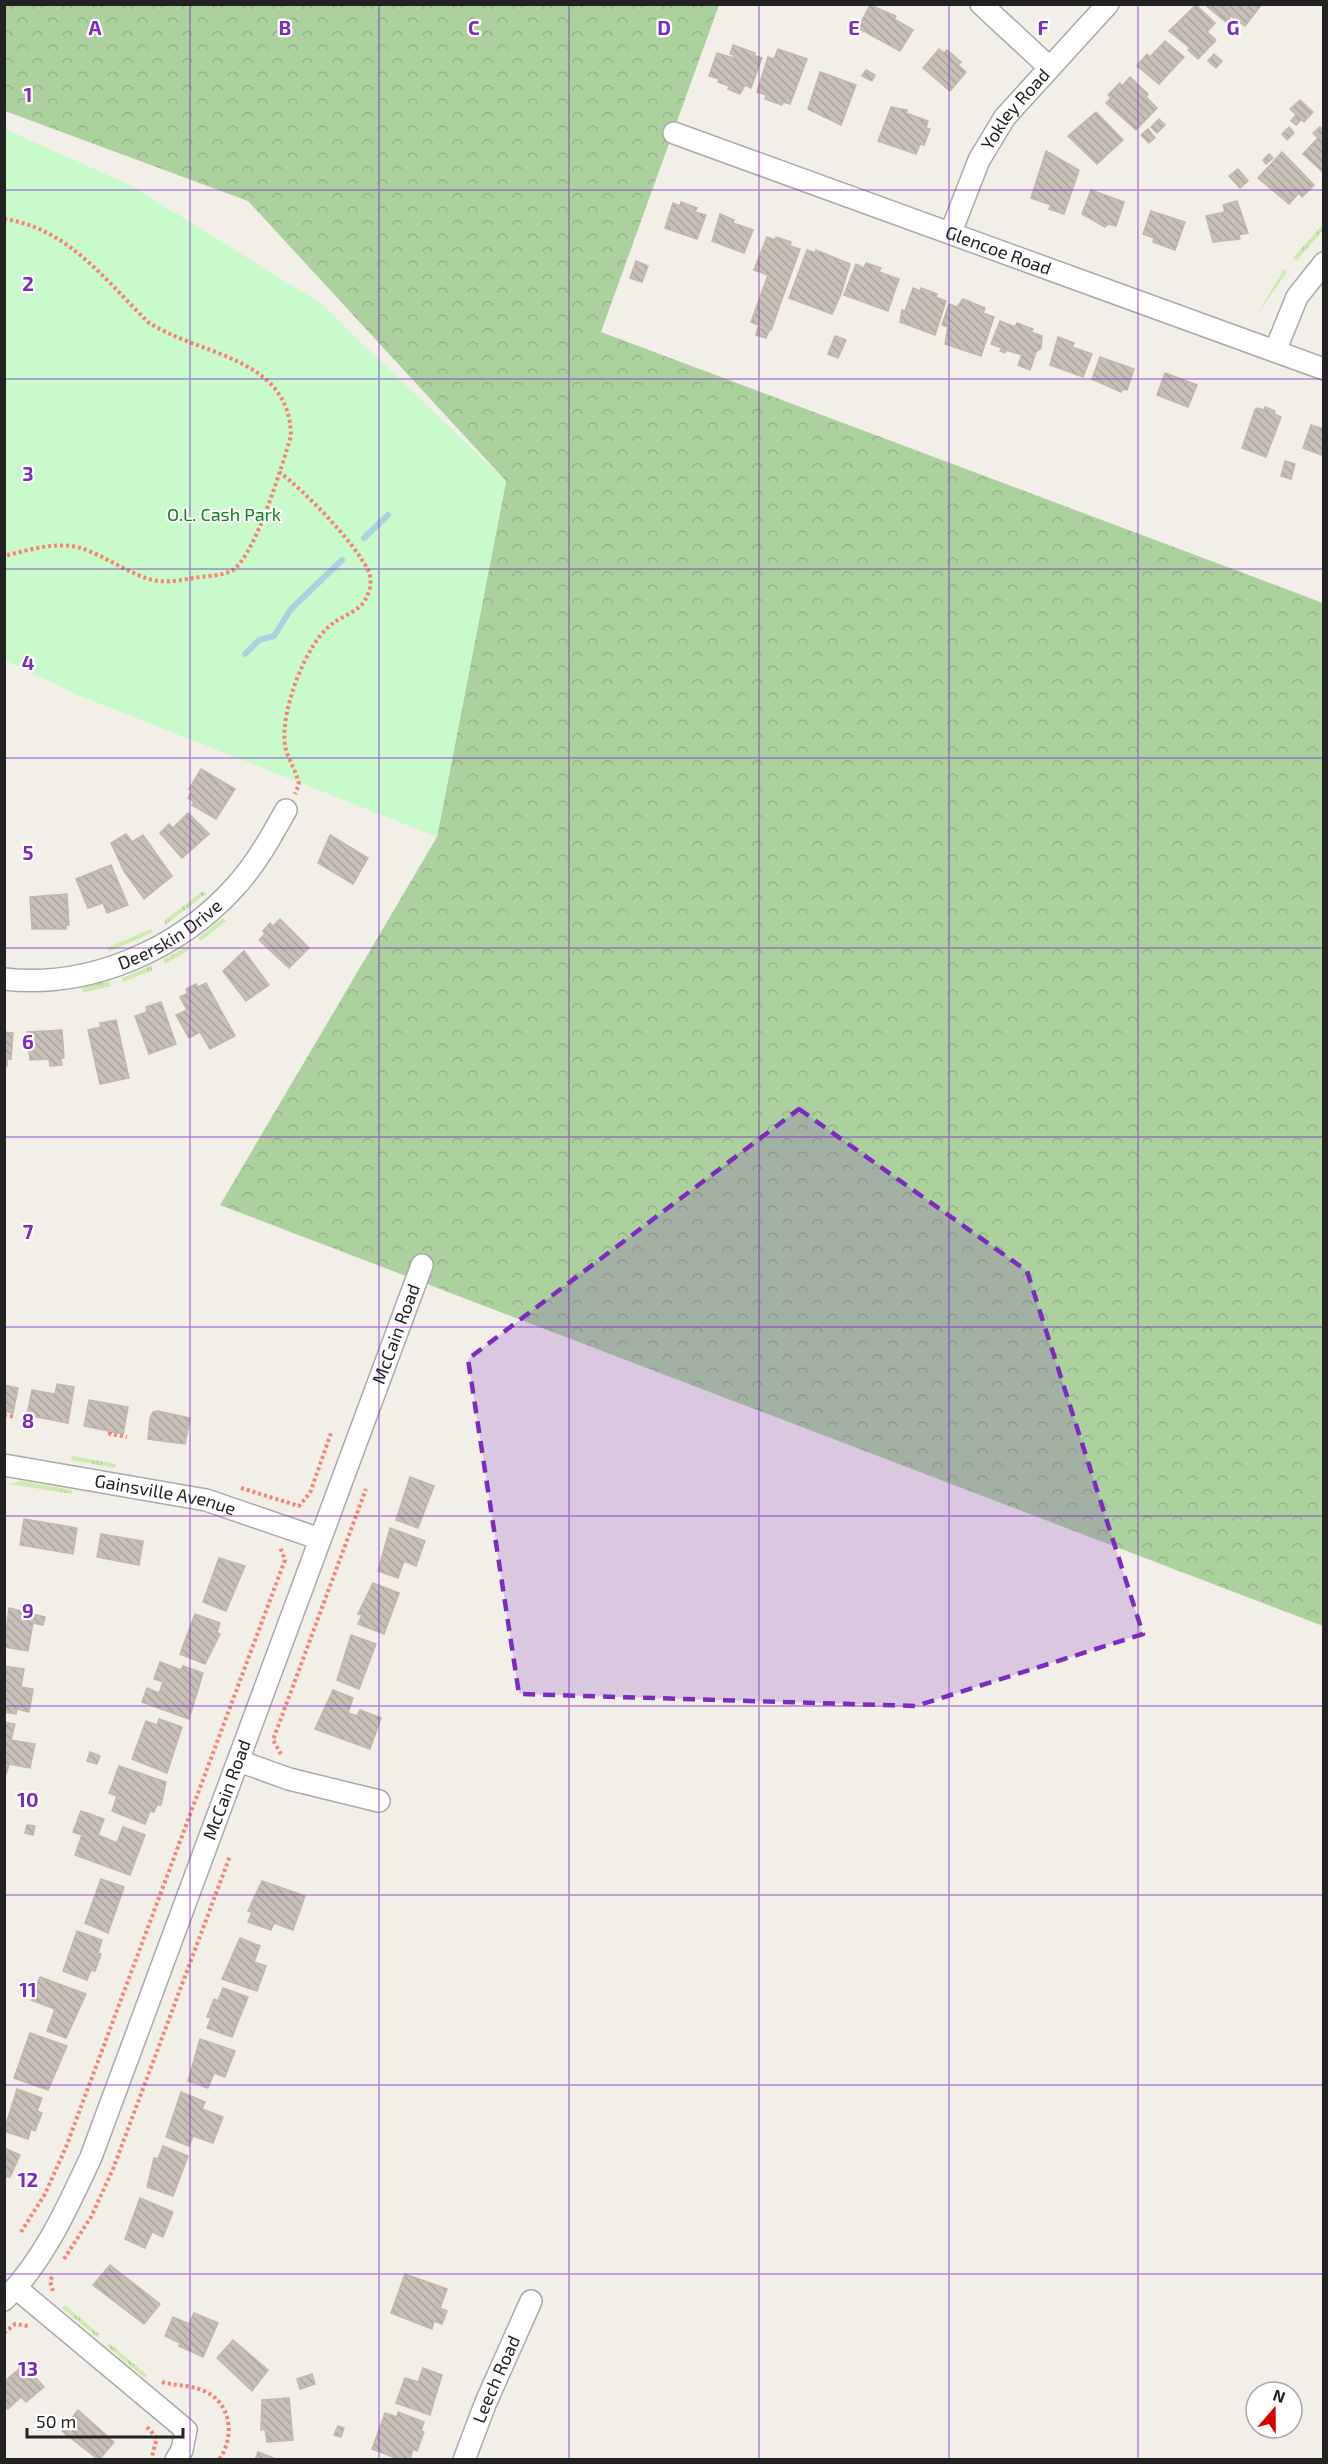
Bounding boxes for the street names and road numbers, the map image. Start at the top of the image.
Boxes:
street label: Yokley Road [976,63,1054,153]
street label: Glencoe Road [943,221,1055,279]
street label: Deerskin Drive [115,894,226,974]
street label: McCain Road [367,1281,424,1387]
street label: Gainsville Avenue [93,1469,239,1519]
street label: McCain Road [198,1736,255,1843]
street label: Leech Road [467,2332,524,2426]

